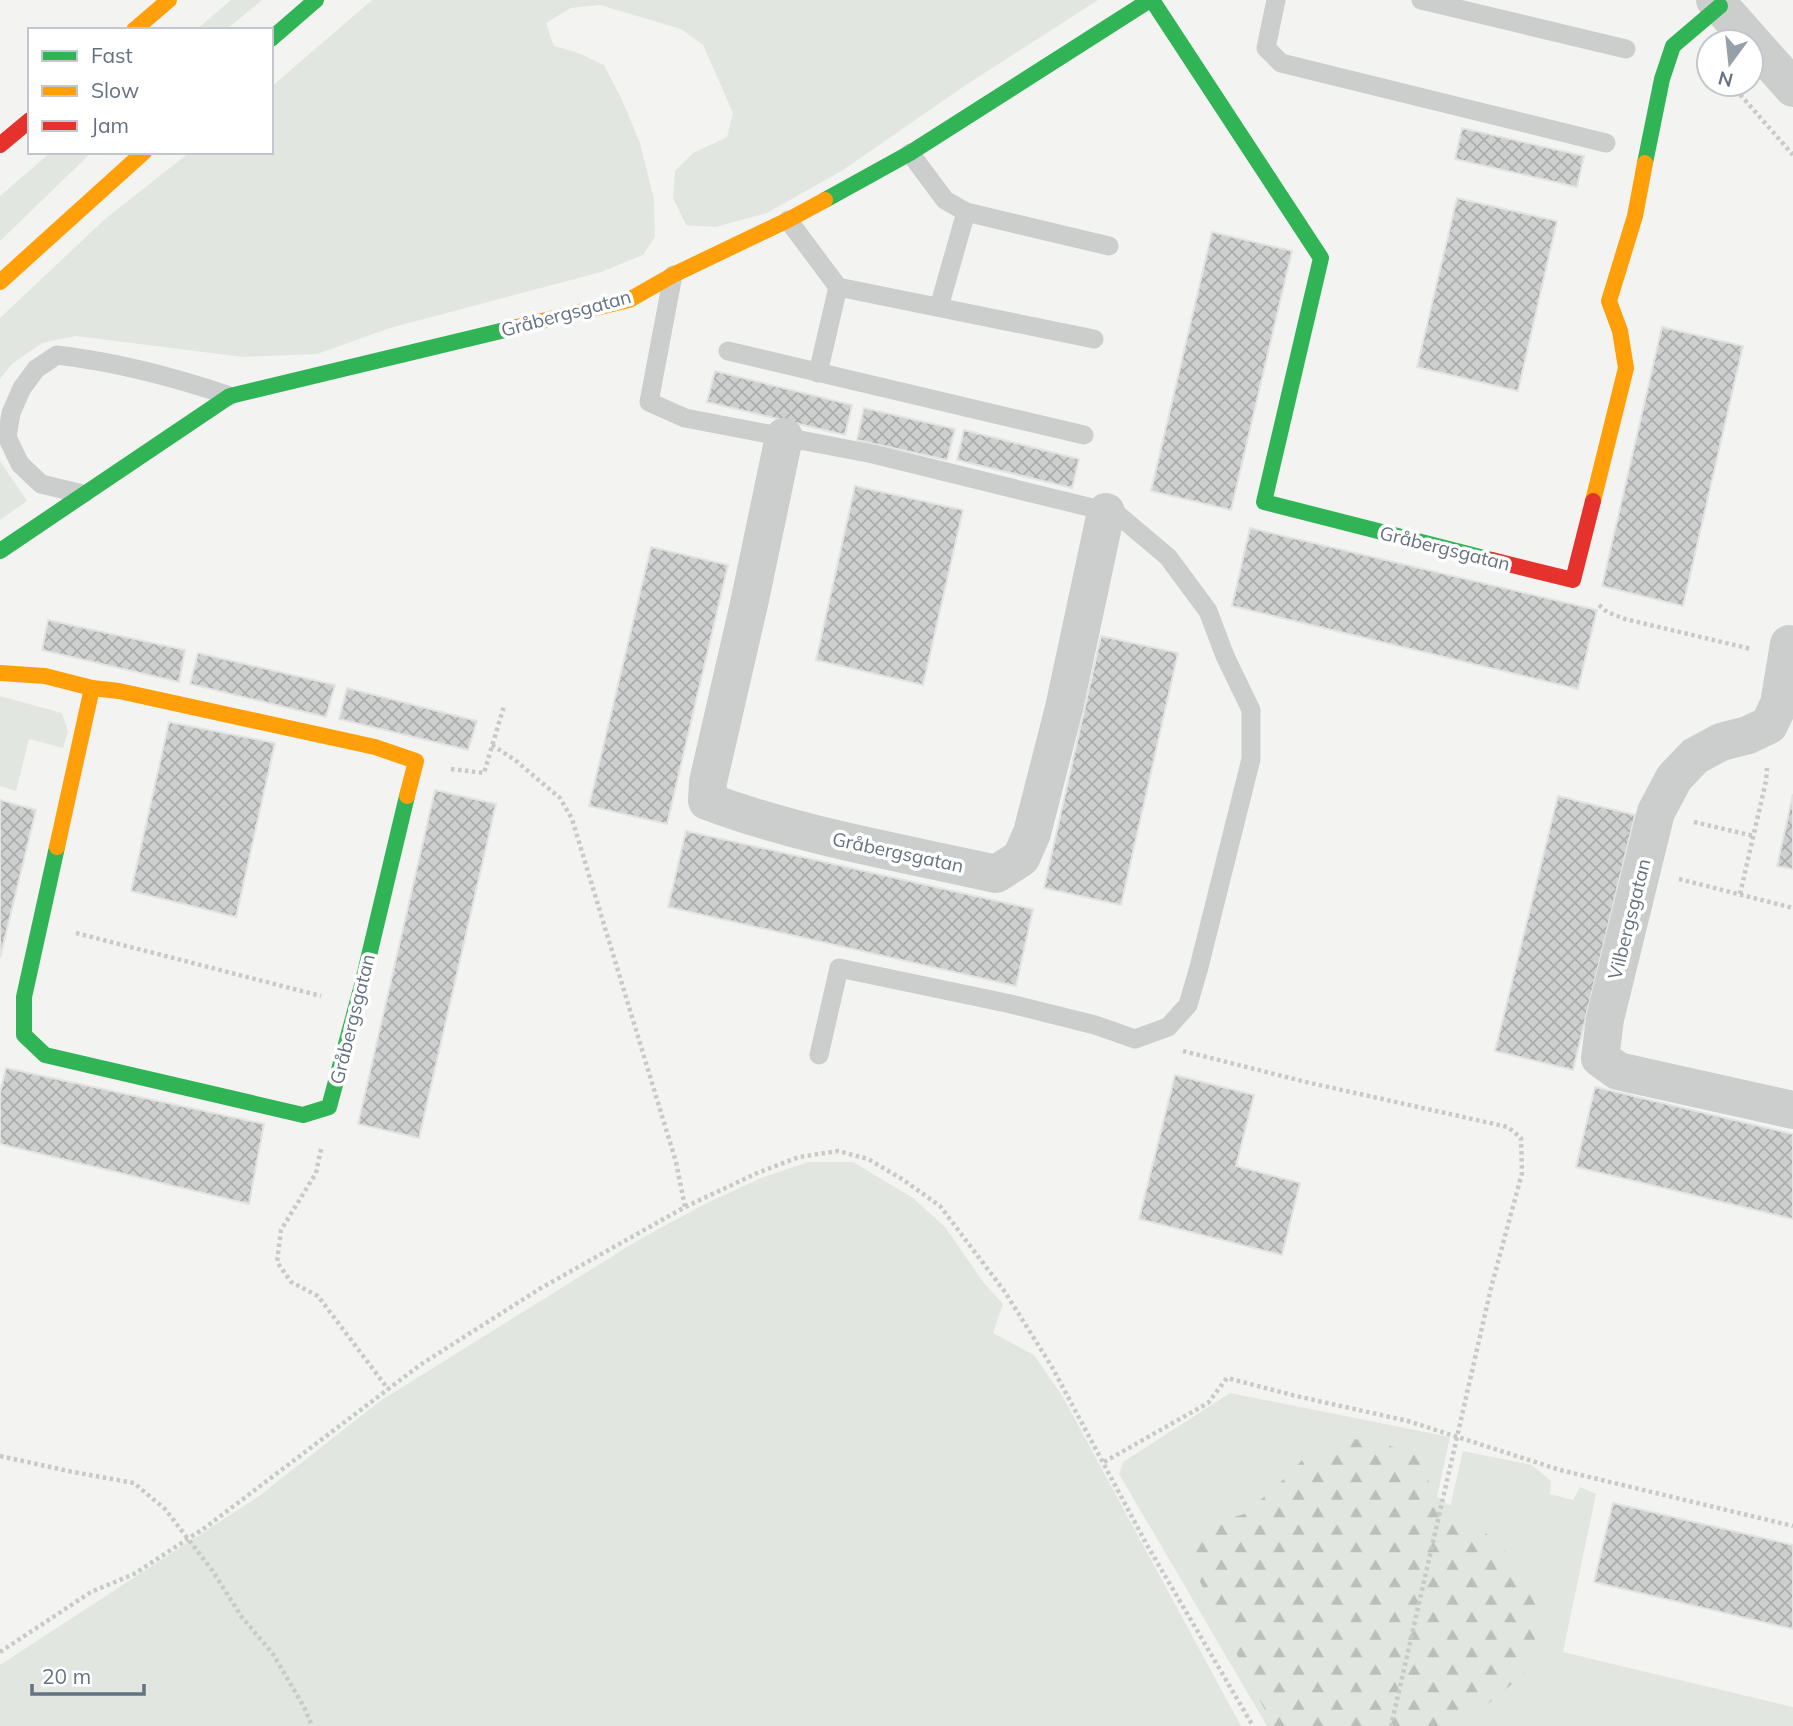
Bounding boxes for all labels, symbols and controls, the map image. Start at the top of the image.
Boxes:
legend [28,28,273,154]
north arrow [1695,28,1765,98]
text: Fast [91,42,133,68]
text: N [1716,66,1736,93]
text: Slow [91,77,139,103]
text: Jam [91,112,129,138]
street label: Gråbergsgatan [498,284,634,342]
street label: Gråbergsgatan [1377,520,1513,576]
street label: Gråbergsgatan [830,826,966,878]
street label: Vilbergsgatan [1602,856,1656,982]
street label: Gråbergsgatan [324,951,380,1087]
scale bar [32,1652,144,1696]
text: 20 m [42,1663,91,1689]

